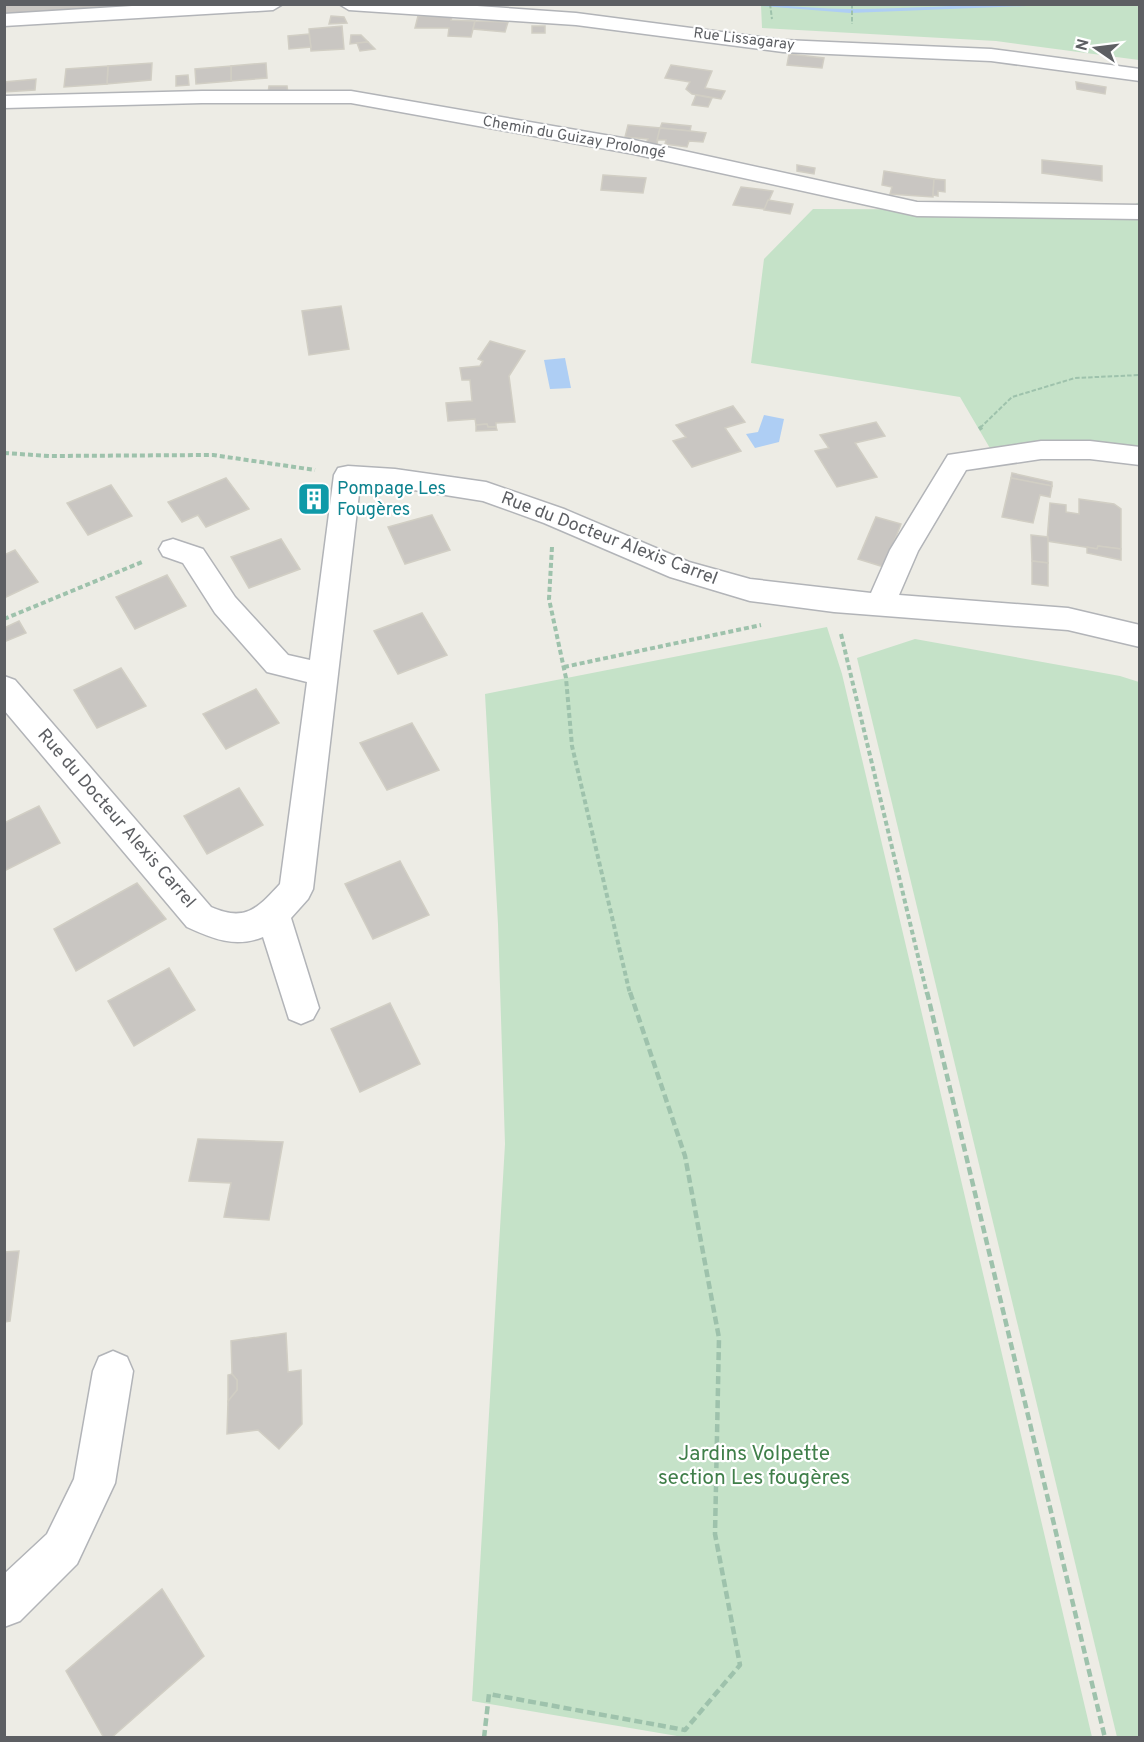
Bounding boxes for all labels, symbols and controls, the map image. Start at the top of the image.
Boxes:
north arrow [1066,18,1126,78]
street label: Rue Lissagaray [692,24,796,56]
text: N [1072,37,1094,53]
street label: Chemin du Guizay Prolongé [481,113,667,163]
place label: Pompage Les Fougères [337,478,446,522]
building icon: Pompage Les Fougères [296,481,332,517]
street label: Rue du Docteur Alexis Carrel [497,487,721,591]
street label: Rue du Docteur Alexis Carrel [32,725,200,913]
park label: Jardins Volpette section Les fougères [658,1441,850,1492]

